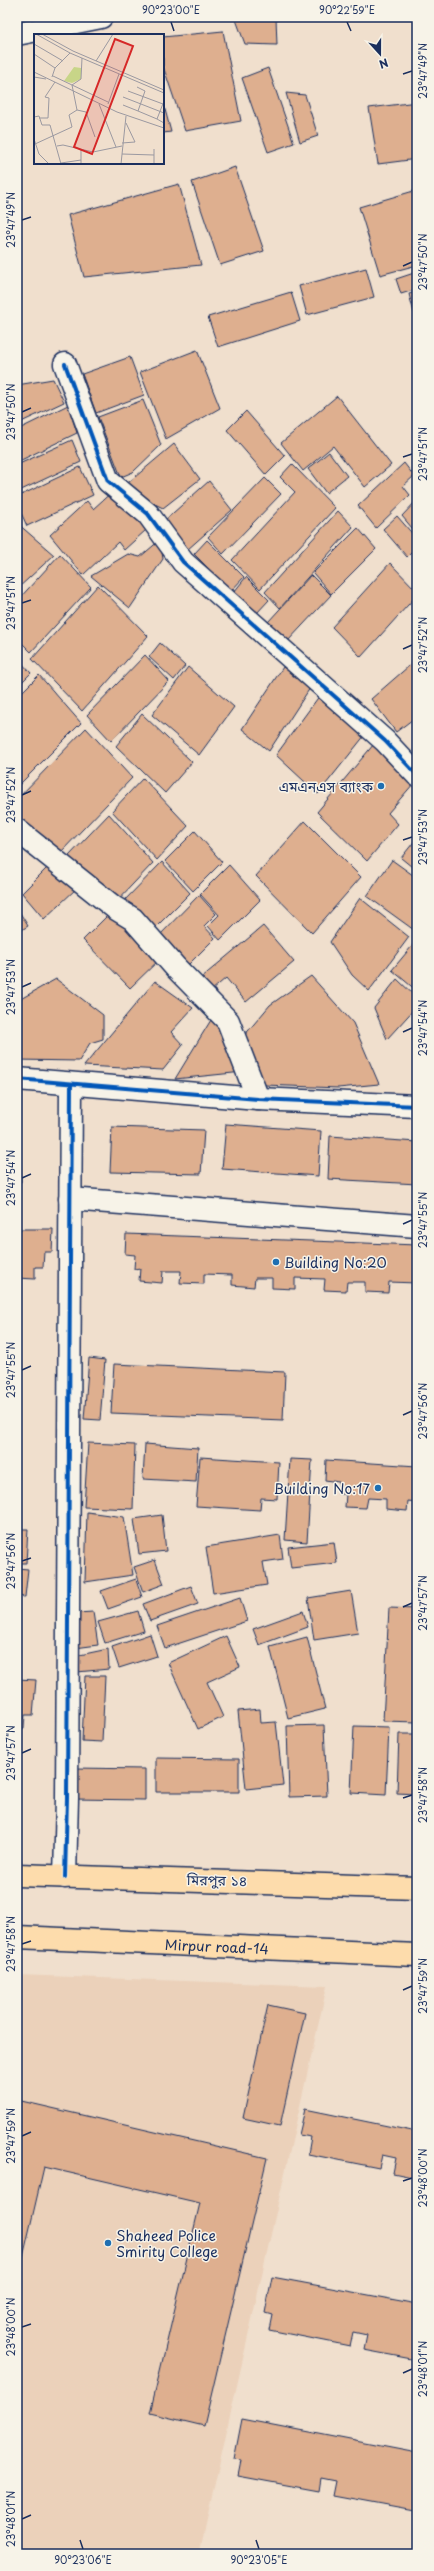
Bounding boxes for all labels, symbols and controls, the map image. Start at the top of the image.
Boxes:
text: 90°23'00"E [142,2,200,17]
text: 90°22'59"E [319,2,375,17]
inset map [34,34,164,164]
north arrow [360,34,400,74]
text: 23°47'49"N [415,43,430,99]
text: N [376,54,391,73]
text: 23°47'49"N [3,192,18,248]
text: 23°47'50"N [415,233,430,291]
text: 23°47'50"N [3,383,18,441]
text: 23°47'51"N [415,427,430,481]
text: 23°47'51"N [3,576,18,630]
text: 23°47'52"N [415,616,430,673]
text: 23°47'52"N [3,766,18,823]
place label: এমএনএস ব্যাংক [279,776,374,797]
marker: এমএনএস ব্যাংক [376,781,386,791]
text: 23°47'53"N [415,809,430,865]
text: 23°47'53"N [3,959,18,1015]
text: 23°47'54"N [415,1000,430,1056]
text: 23°47'54"N [3,1150,18,1206]
text: 23°47'55"N [415,1192,430,1248]
place label: Building No:20 [284,1252,387,1273]
marker: Building No:20 [271,1257,281,1267]
text: 23°47'55"N [3,1342,18,1398]
text: 23°47'56"N [415,1382,430,1439]
place label: Building No:17 [274,1478,371,1499]
marker: Building No:17 [373,1483,383,1493]
text: 23°47'56"N [3,1532,18,1589]
text: 23°47'57"N [415,1575,430,1631]
text: 23°47'57"N [3,1725,18,1781]
text: 23°47'58"N [415,1767,430,1823]
street label: মিরপুর ১৪ [186,1869,247,1891]
text: 23°47'58"N [3,1916,18,1972]
street label: Mirpur road-14 [164,1933,269,1959]
text: 23°47'59"N [415,1958,430,2014]
text: 23°47'59"N [3,2108,18,2164]
text: 23°48'00"N [415,2148,430,2208]
place label: Shaheed Police Smirity College [116,2225,218,2262]
marker: Shaheed Police Smirity College [103,2238,113,2248]
text: 23°48'00"N [3,2297,18,2357]
text: 23°48'01"N [415,2341,430,2397]
text: 23°48'01"N [3,2491,18,2547]
text: 90°23'06"E [54,2552,112,2567]
text: 90°23'05"E [230,2552,288,2567]

